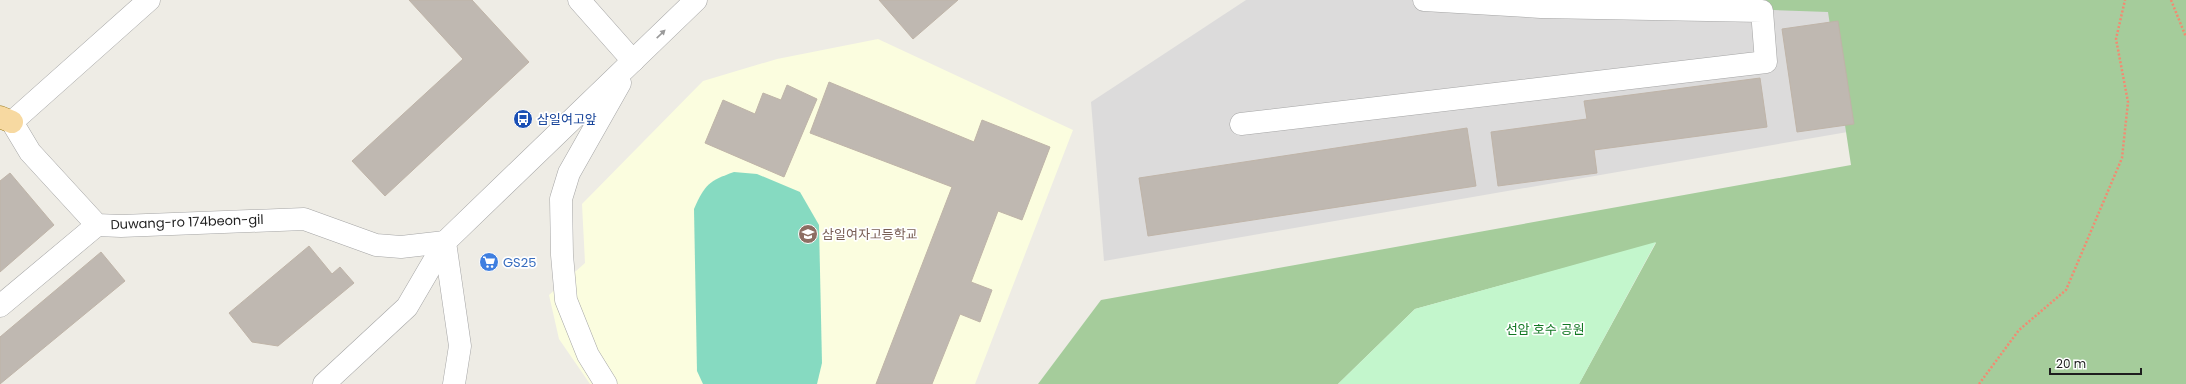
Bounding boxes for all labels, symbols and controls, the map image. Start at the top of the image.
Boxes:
one-way arrow [656,30,666,39]
bus stop icon: 삼일여고앞 [512,108,534,130]
place label: 삼일여고앞 [537,110,597,129]
street label: Duwang-ro 174beon-gil [110,210,264,234]
school or university icon: 삼일여자고등학교 [797,223,819,245]
place label: 삼일여자고등학교 [822,225,918,244]
supermarket icon: GS25 [478,251,500,273]
place label: GS25 [503,253,536,272]
park label: 선암 호수 공원 [1506,320,1584,339]
scale bar [2050,350,2141,376]
text: 20 m [2056,355,2086,372]

